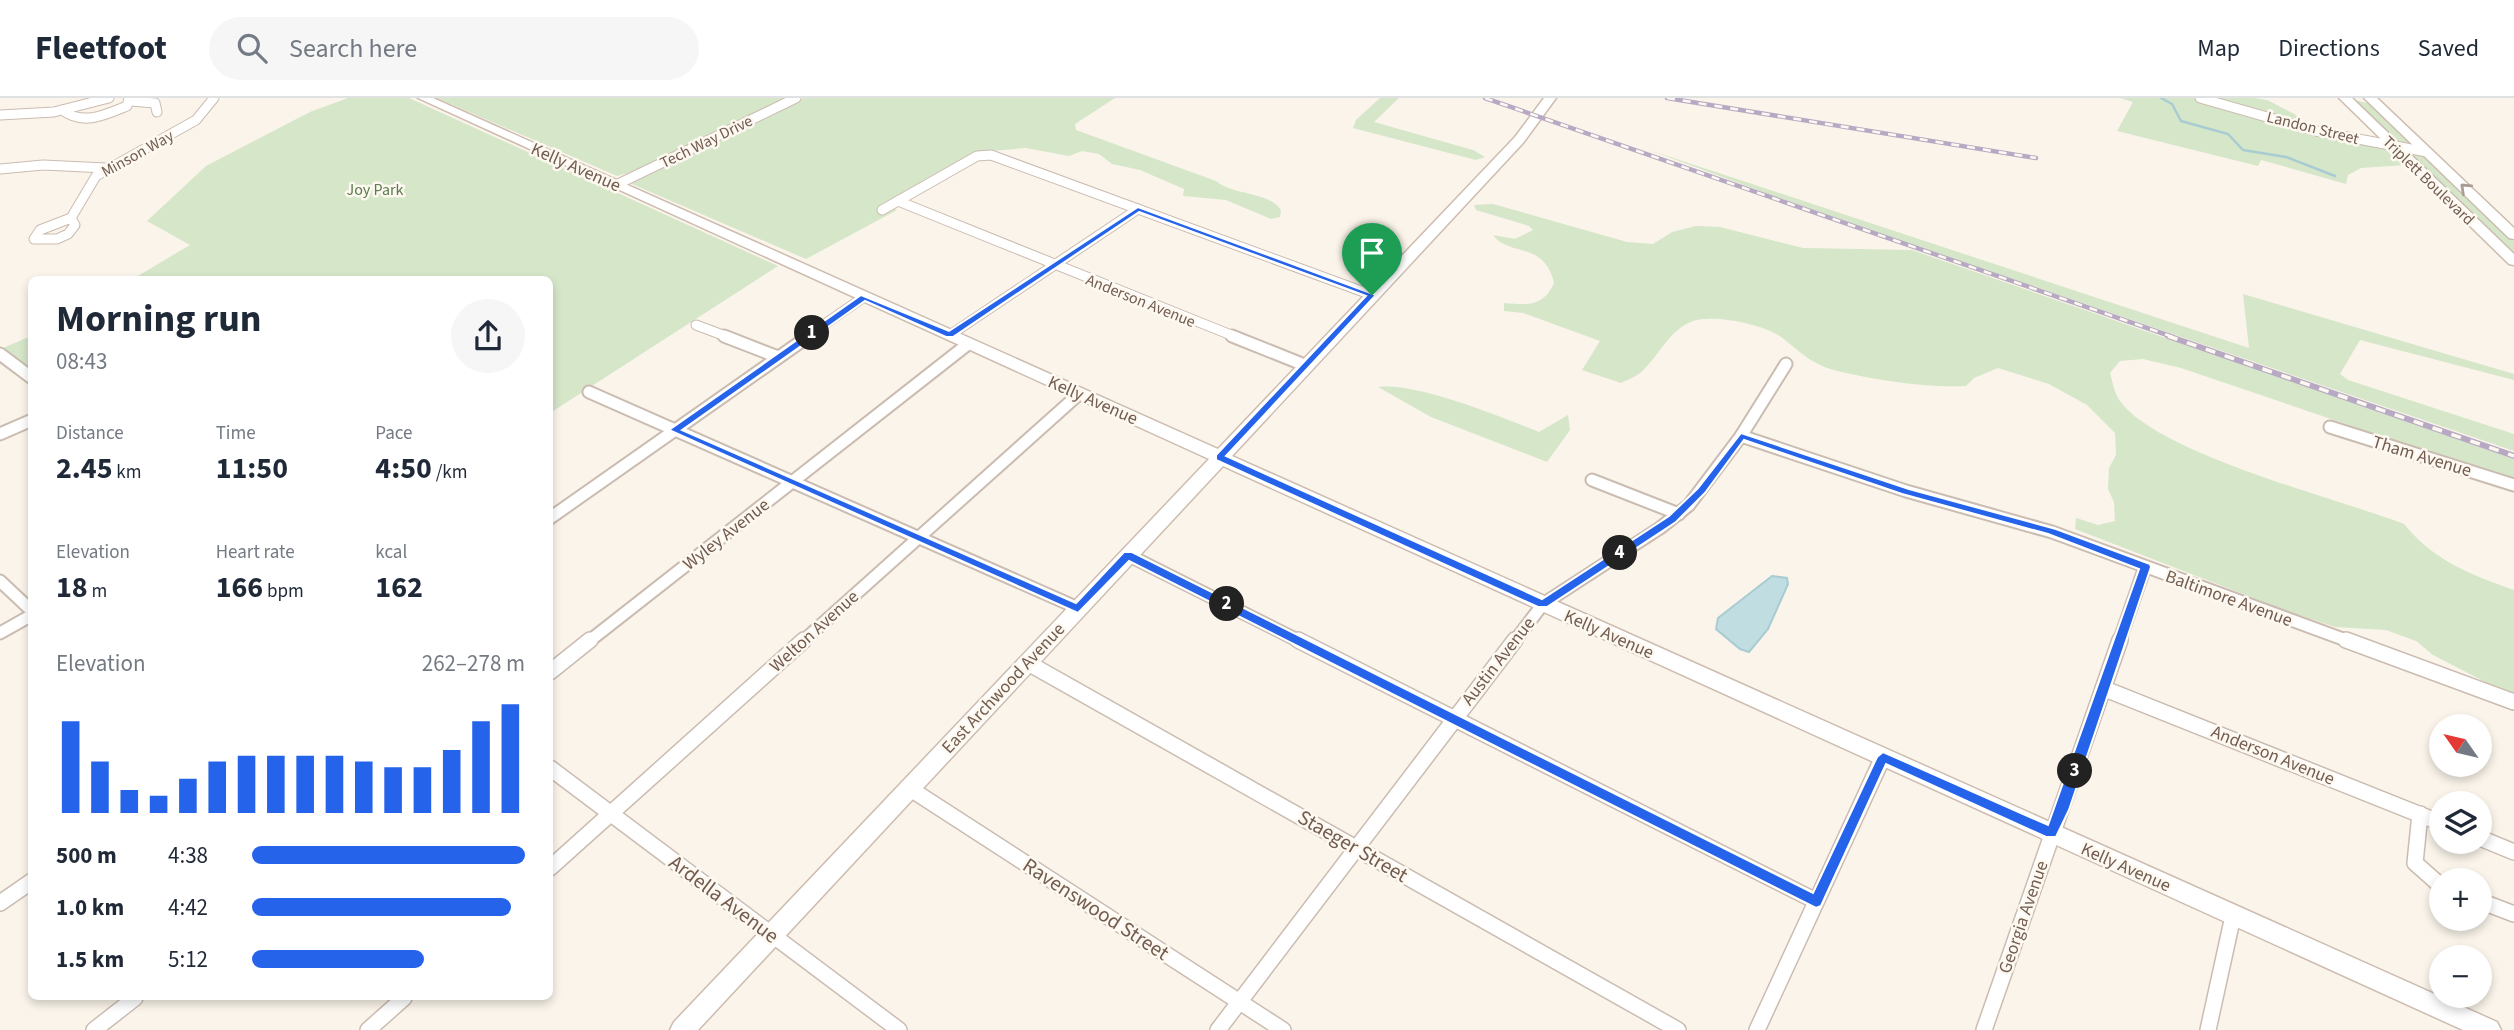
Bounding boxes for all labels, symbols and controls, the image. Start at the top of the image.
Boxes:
search box [209,17,699,80]
text: Fleetfoot [35,25,167,72]
icon: search [233,29,271,67]
text: Search here [289,30,417,67]
text: Map [2197,31,2240,66]
text: Directions [2278,31,2380,66]
text: Saved [2418,31,2479,66]
street label: Landon Street [2264,106,2362,150]
street label: Tech Way Drive [657,110,756,174]
street label: Minson Way [97,125,178,183]
street label: Triplett Boulevard [2377,131,2479,230]
street label: Kelly Avenue [527,137,625,198]
park label: Joy Park [347,179,404,201]
one-way arrow [2460,183,2473,196]
pin [1342,223,1402,295]
icon: arrive [1353,234,1391,272]
street label: Anderson Avenue [1083,269,1199,333]
text: Morning run [56,292,261,346]
button: share [451,299,525,373]
pin: 1 [794,316,830,350]
text: 1 [806,319,817,346]
text: 08:43 [56,345,107,378]
street label: Kelly Avenue [1044,370,1142,431]
text: Distance [56,420,124,447]
text: Time [216,420,256,447]
text: Pace [375,420,413,447]
street label: Tham Avenue [2369,430,2475,483]
text: 2.45 [56,447,113,490]
text: 11:50 [216,447,288,490]
text: 4:50 [375,447,432,490]
text: km [113,459,142,486]
text: /km [432,459,467,486]
street label: Wyley Avenue [678,493,775,576]
pin: 4 [1602,536,1638,570]
text: Elevation [56,539,130,566]
text: Heart rate [216,539,295,566]
text: kcal [375,539,407,566]
text: 4 [1614,539,1625,566]
street label: Baltimore Avenue [2162,564,2296,633]
text: 18 [56,566,88,609]
text: 166 [216,566,263,609]
text: 162 [375,566,423,609]
text: m [88,578,107,605]
text: bpm [263,578,304,605]
street label: Welton Avenue [764,585,864,678]
pin: 2 [1210,587,1244,622]
text: 2 [1221,590,1232,617]
street label: Kelly Avenue [1560,604,1658,665]
street label: Austin Avenue [1456,612,1541,711]
street label: East Archwood Avenue [936,617,1071,759]
text: Elevation [56,647,146,680]
text: 262–278 m [422,647,525,680]
north arrow [2429,714,2492,777]
map controls [2429,714,2492,1008]
street label: Anderson Avenue [2207,719,2338,792]
pin: 3 [2058,754,2092,788]
text: 3 [2069,757,2080,784]
button: layers [2429,791,2492,854]
street label: Staeger Street [1292,802,1414,890]
street label: Kelly Avenue [2077,837,2175,898]
text: 500 m [56,839,117,872]
text: 4:38 [168,839,208,872]
street label: Ardella Avenue [663,848,785,950]
street label: Ravenswood Street [1017,850,1175,968]
street label: Georgia Avenue [1993,857,2054,977]
button: + [2429,868,2492,931]
text: 1.0 km [56,891,124,924]
text: 4:42 [168,891,208,924]
text: 1.5 km [56,943,124,976]
text: 5:12 [168,943,208,976]
button: − [2429,945,2492,1008]

